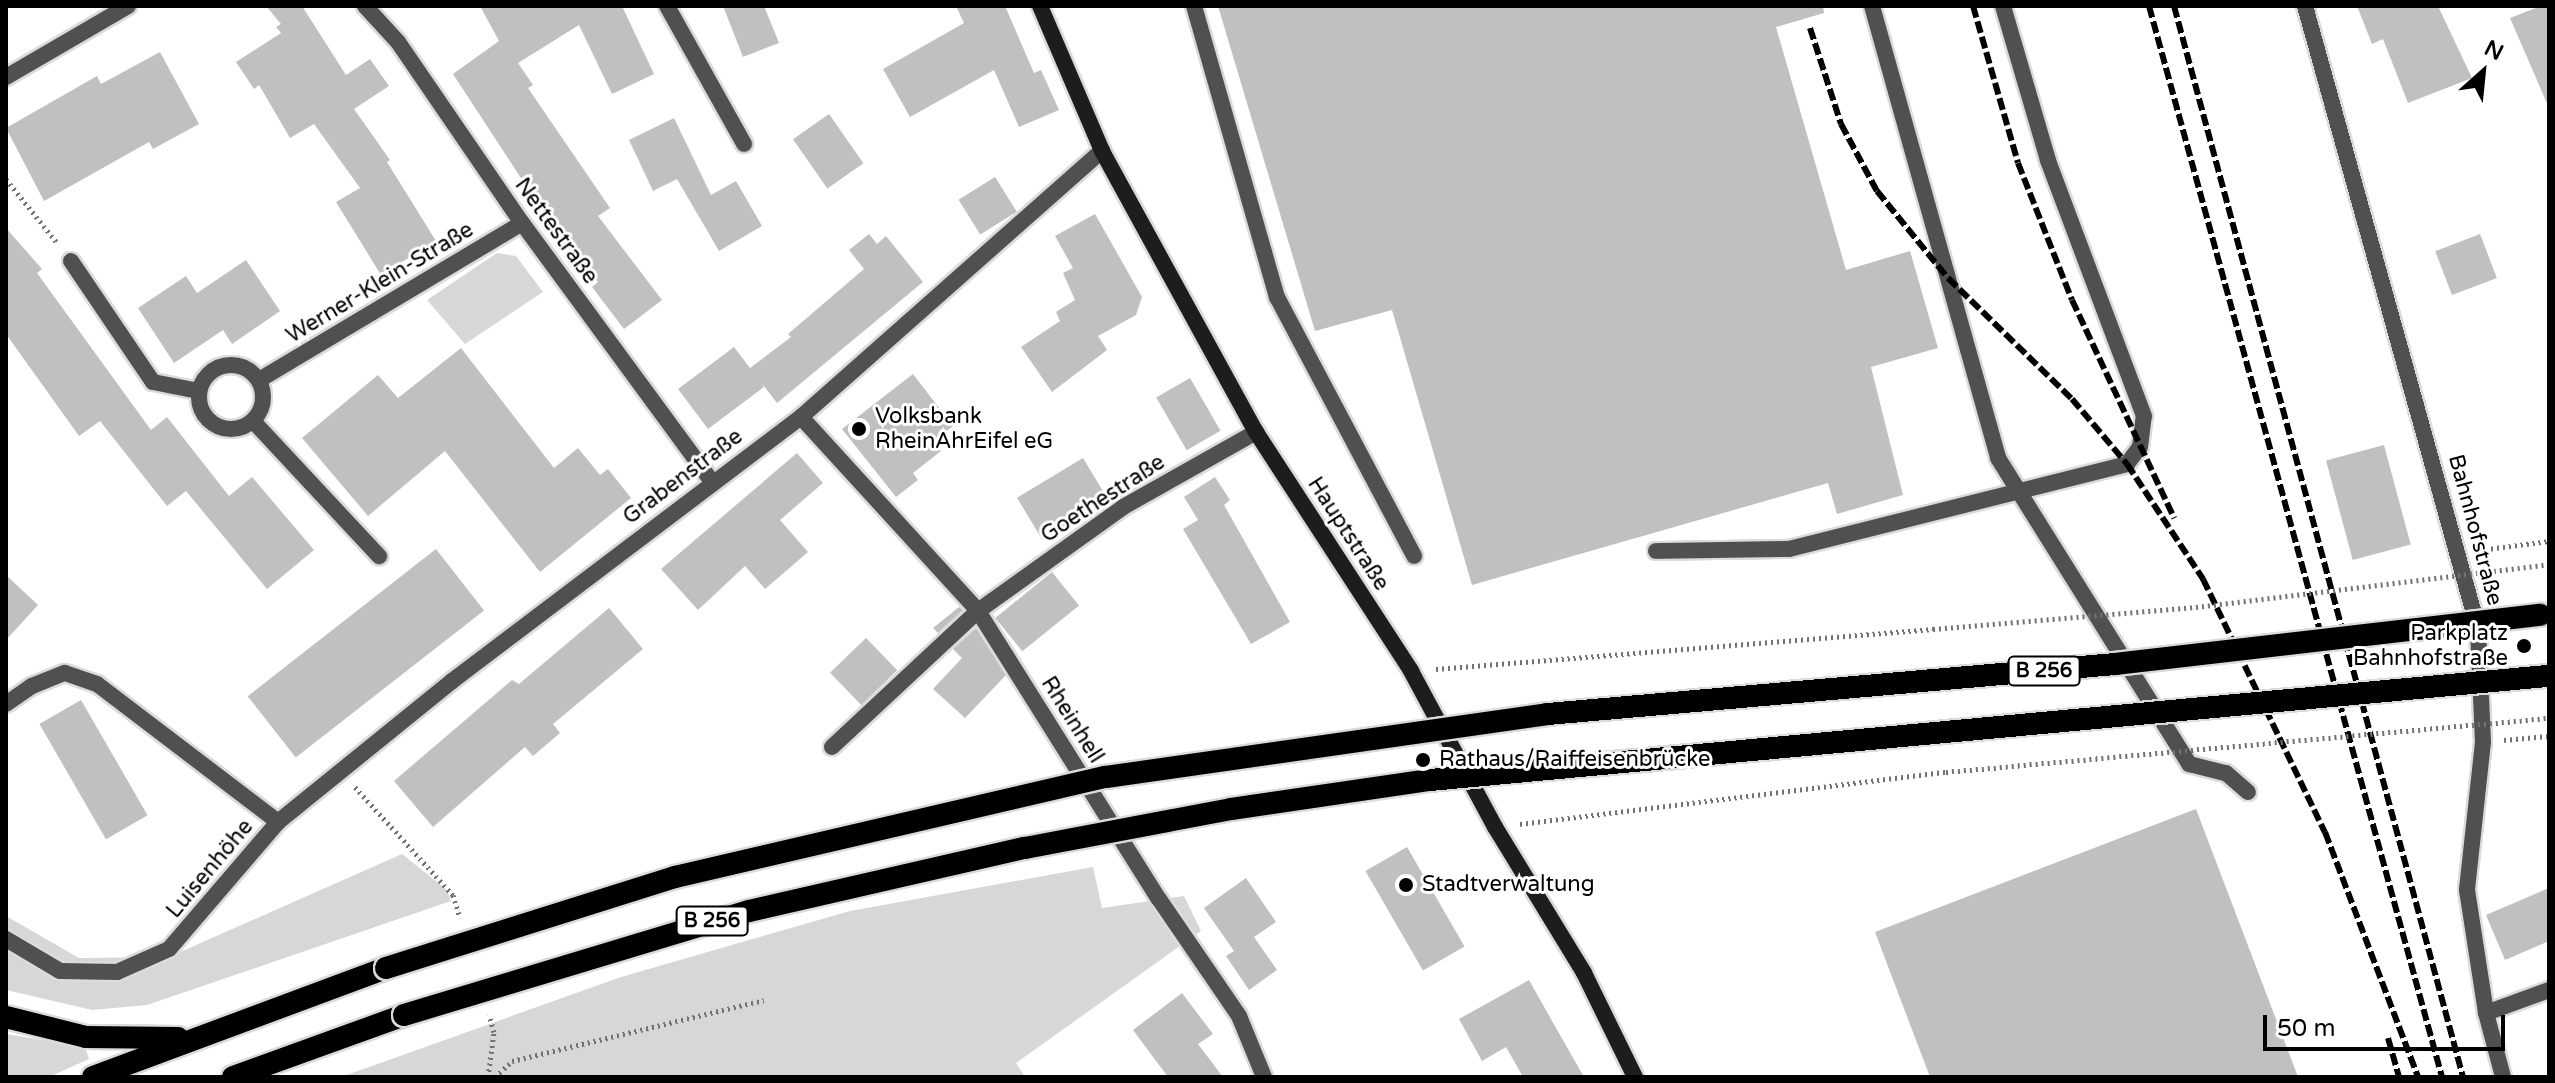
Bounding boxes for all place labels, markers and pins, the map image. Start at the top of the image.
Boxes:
place label: Volksbank RheinAhrEifel eG [875,403,1053,454]
marker: Volksbank RheinAhrEifel eG [850,420,868,438]
place label: Parkplatz Bahnhofstraße [2353,620,2508,672]
marker: Parkplatz Bahnhofstraße [2515,637,2533,655]
place label: Rathaus/Raiffeisenbrücke [1439,747,1710,773]
marker: Rathaus/Raiffeisenbrücke [1414,751,1432,769]
place label: Stadtverwaltung [1422,872,1595,898]
marker: Stadtverwaltung [1397,876,1415,894]

